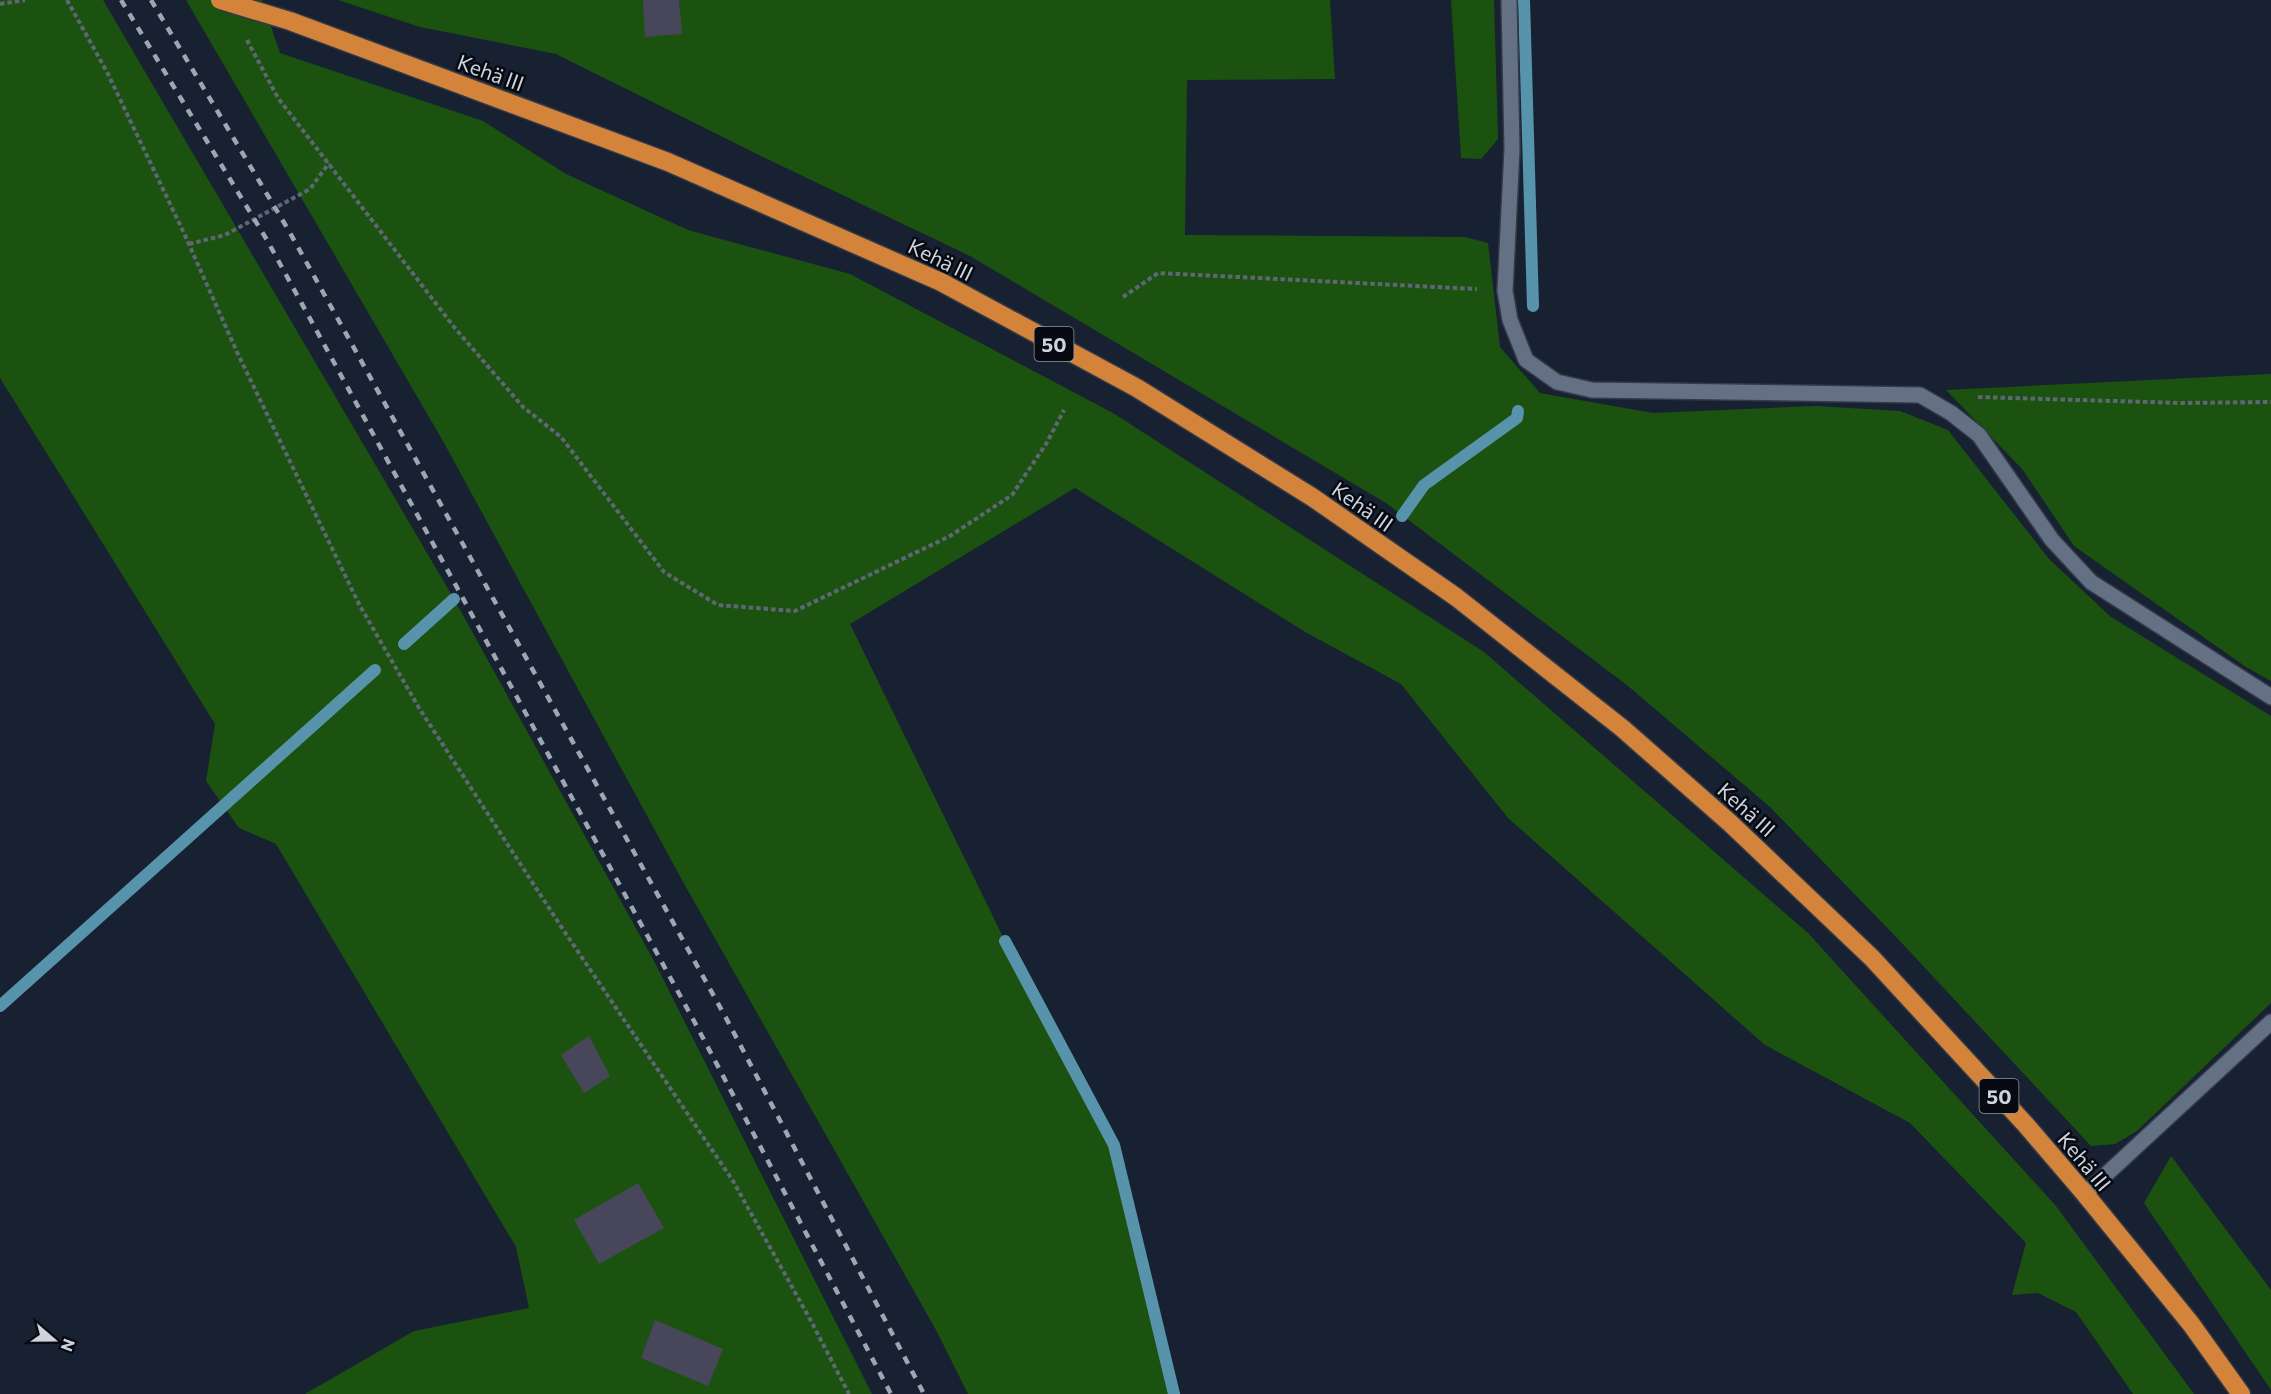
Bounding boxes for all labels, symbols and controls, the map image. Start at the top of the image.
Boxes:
street label: Kehä III [454,48,528,96]
street label: Kehä III [905,233,977,285]
road number: 50 [1034,327,1074,361]
street label: Kehä III [1328,476,1398,536]
street label: Kehä III [1713,777,1781,841]
road number: 50 [1980,1079,2018,1113]
street label: Kehä III [2053,1127,2117,1195]
north arrow [24,1310,84,1370]
text: N [58,1336,80,1354]

